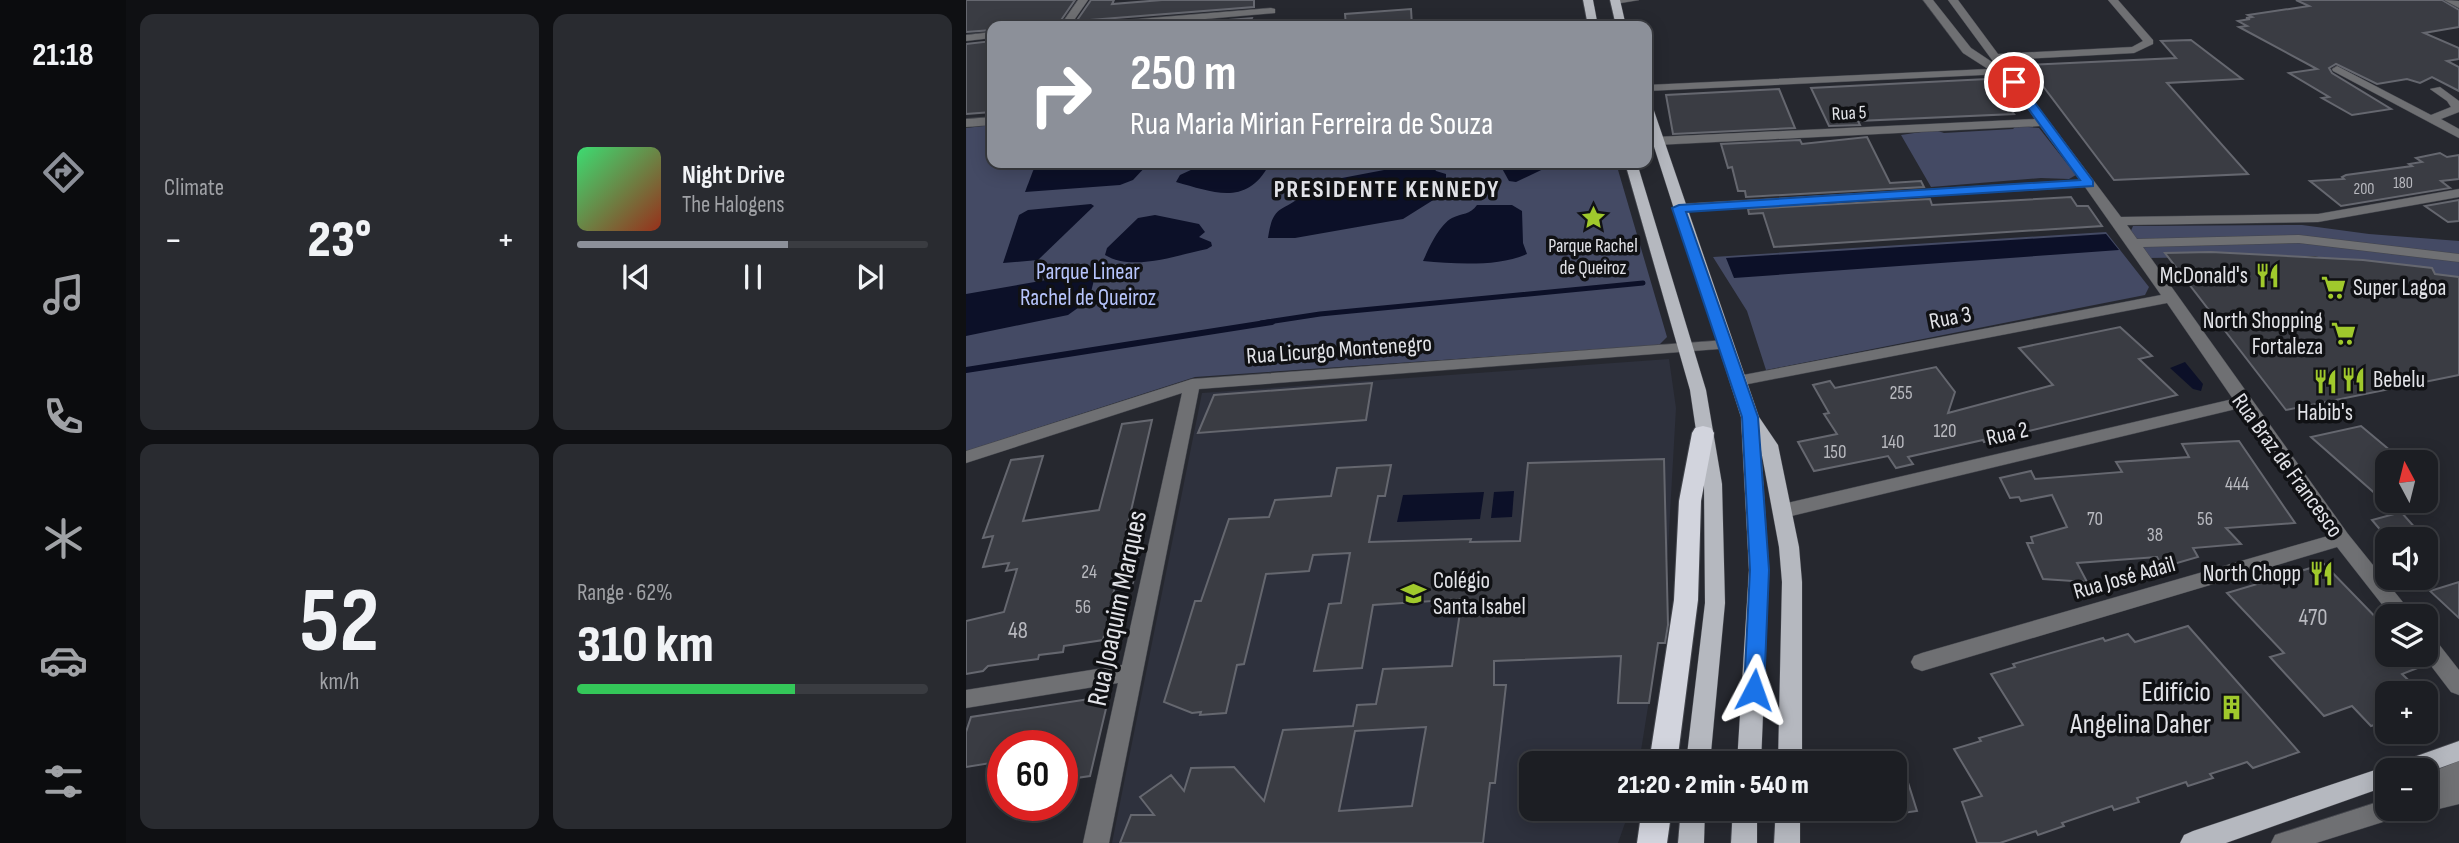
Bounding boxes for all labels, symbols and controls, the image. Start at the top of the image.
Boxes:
text: 21:18 [32,36,94,75]
text: 250 m [1130,45,1236,104]
icon: right [1015,49,1106,140]
pin [1984,52,2044,112]
icon: arrive [1995,63,2033,101]
street label: Rua 5 [1831,101,1867,126]
text: Rua Maria Mirian Ferreira de Souza [1130,105,1493,144]
icon: directions [39,148,88,197]
text: Night Drive [682,160,785,191]
text: Climate [164,174,224,202]
house number: 180 [2393,174,2413,193]
district label: PRESIDENTE KENNEDY [1274,175,1500,204]
house number: 200 [2354,180,2374,199]
text: The Halogens [682,191,785,219]
place icon: Parque Rachel de Queiroz [1579,203,1607,231]
text: 23° [307,209,372,272]
text: − [164,218,183,263]
text: + [496,218,515,263]
place label: Parque Rachel de Queiroz [1548,235,1638,280]
icon: previous [617,258,655,296]
icon: pause [734,258,772,296]
icon: next [851,258,889,296]
park label: Parque Linear Rachel de Queiroz [1020,258,1156,312]
restaurant icon: McDonald's [2254,261,2282,289]
place label: McDonald's [2160,262,2248,290]
icon: music [39,270,88,319]
supermarket icon: Super Lagoa [2319,273,2347,301]
place label: Super Lagoa [2353,274,2446,302]
street label: Rua 3 [1927,300,1974,336]
place label: North Shopping Fortaleza [2203,307,2323,361]
supermarket icon: North Shopping Fortaleza [2329,319,2357,347]
street label: Rua Licurgo Montenegro [1245,330,1433,370]
restaurant icon: Bebelu [2339,365,2367,393]
place label: Bebelu [2373,366,2425,394]
restaurant icon: Habib's [2311,368,2339,396]
house number: 255 [1889,382,1913,405]
street label: Rua Braz de Francesco [2225,388,2349,543]
icon: phone [39,392,88,441]
place label: Habib's [2297,399,2353,427]
street label: Rua 2 [1983,416,2031,452]
house number: 120 [1933,420,1957,443]
house number: 140 [1881,431,1905,454]
house number: 150 [1824,441,1846,464]
north arrow [2375,450,2438,513]
map controls [2375,450,2438,821]
house number: 444 [2225,473,2249,496]
street label: Rua Joaquim Marques [1081,508,1154,709]
house number: 70 [2087,508,2103,531]
house number: 56 [2197,508,2213,531]
icon: climate [39,514,88,563]
house number: 38 [2147,524,2163,547]
button: sound [2375,527,2438,590]
street label: Rua José Adail [2070,550,2178,606]
restaurant icon: North Chopp [2307,559,2335,587]
place label: North Chopp [2203,560,2301,588]
house number: 24 [1081,561,1097,584]
place label: Colégio Santa Isabel [1433,567,1526,621]
text: 52 [300,568,379,677]
text: Range · 62% [577,579,673,607]
school or university icon: Colégio Santa Isabel [1399,579,1427,607]
house number: 56 [1075,596,1091,619]
house number: 470 [2299,604,2327,632]
button: layers [2375,604,2438,667]
text: 310 km [577,614,714,677]
house number: 48 [1008,617,1028,645]
icon: car [39,636,88,685]
position arrow [1717,653,1791,727]
text: km/h [320,668,359,696]
place label: Edifício Angelina Daher [2069,676,2211,741]
button: + [2375,681,2438,744]
building icon: Edifício Angelina Daher [2217,693,2245,721]
speed limit sign: 60 [987,730,1078,821]
icon: filters [39,757,88,806]
button: − [2375,758,2438,821]
text: 21:20 · 2 min · 540 m [1617,770,1809,801]

